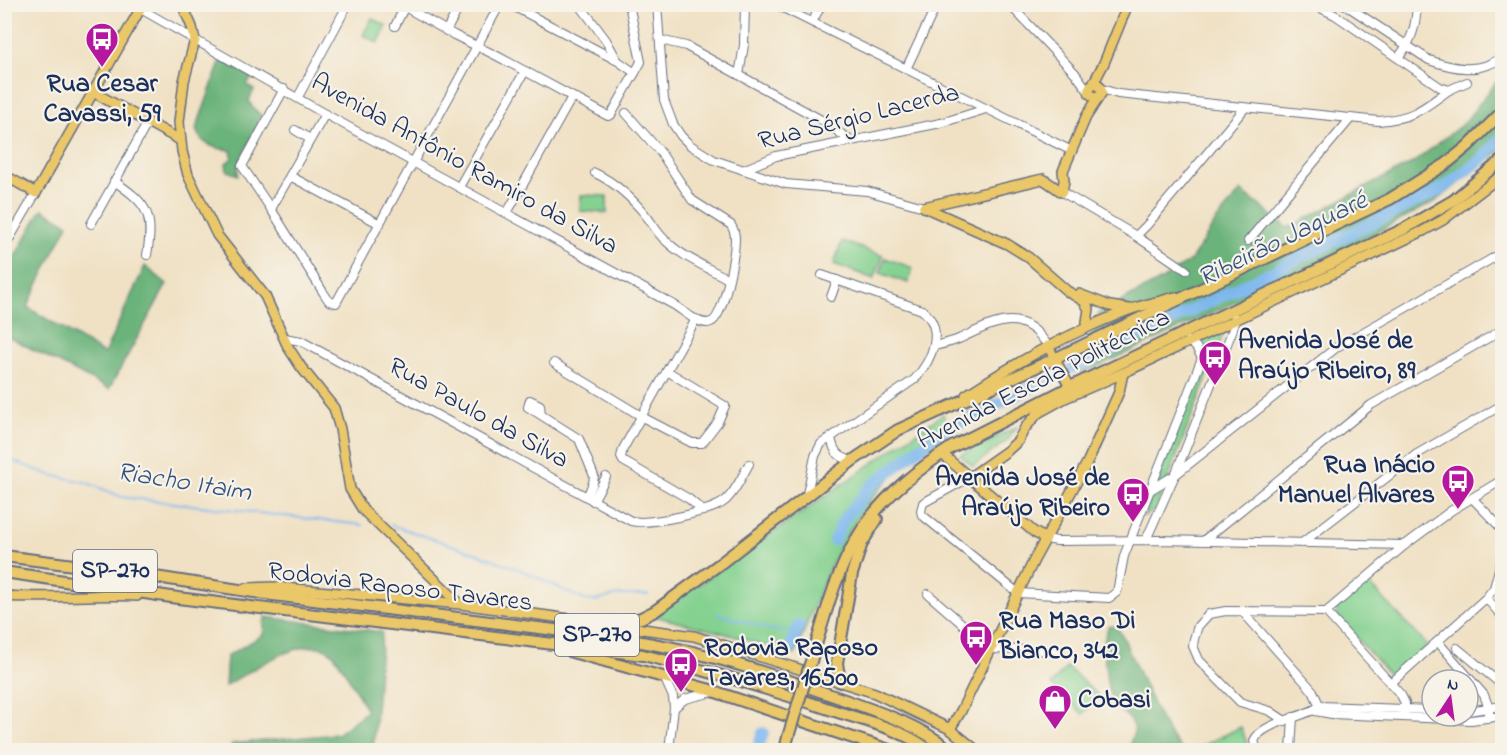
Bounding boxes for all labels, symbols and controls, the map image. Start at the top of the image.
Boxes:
bus stop icon: Rua Cesar Cavassi, 59 [84,21,120,68]
street label: Avenida Antônio Ramiro da Silva [303,64,625,266]
place label: Rua Cesar Cavassi, 59 [43,66,162,134]
street label: Rua Sérgio Lacerda [754,75,964,161]
water label: Ribeirão Jaguaré [1192,181,1376,299]
street label: Avenida Escola Politécnica [911,300,1177,460]
place label: Avenida José de Araújo Ribeiro, 89 [1238,323,1417,391]
bus stop icon: Avenida José de Araújo Ribeiro, 89 [1197,339,1233,386]
street label: Rua Paulo da Silva [381,349,575,479]
place label: Rua Inácio Manuel Alvares [1278,447,1435,515]
water label: Riacho Itaim [114,453,255,513]
place label: Avenida José de Araújo Ribeiro [935,460,1111,528]
bus stop icon: Rua Inácio Manuel Alvares [1440,463,1476,510]
bus stop icon: Avenida José de Araújo Ribeiro [1115,476,1151,523]
road number: SP-270 [73,550,157,592]
street label: Rodovia Raposo Tavares [265,553,535,623]
place label: Rua Maso Di Bianco, 342 [998,603,1136,671]
road number: SP-270 [555,614,639,656]
bus stop icon: Rua Maso Di Bianco, 342 [958,619,994,666]
place label: Rodovia Raposo Tavares, 16500 [704,630,878,698]
bus stop icon: Rodovia Raposo Tavares, 16500 [663,646,699,693]
north arrow [1420,668,1480,728]
text: N [1445,672,1461,698]
place label: Cobasi [1078,682,1151,720]
shop icon: Cobasi [1037,683,1073,730]

